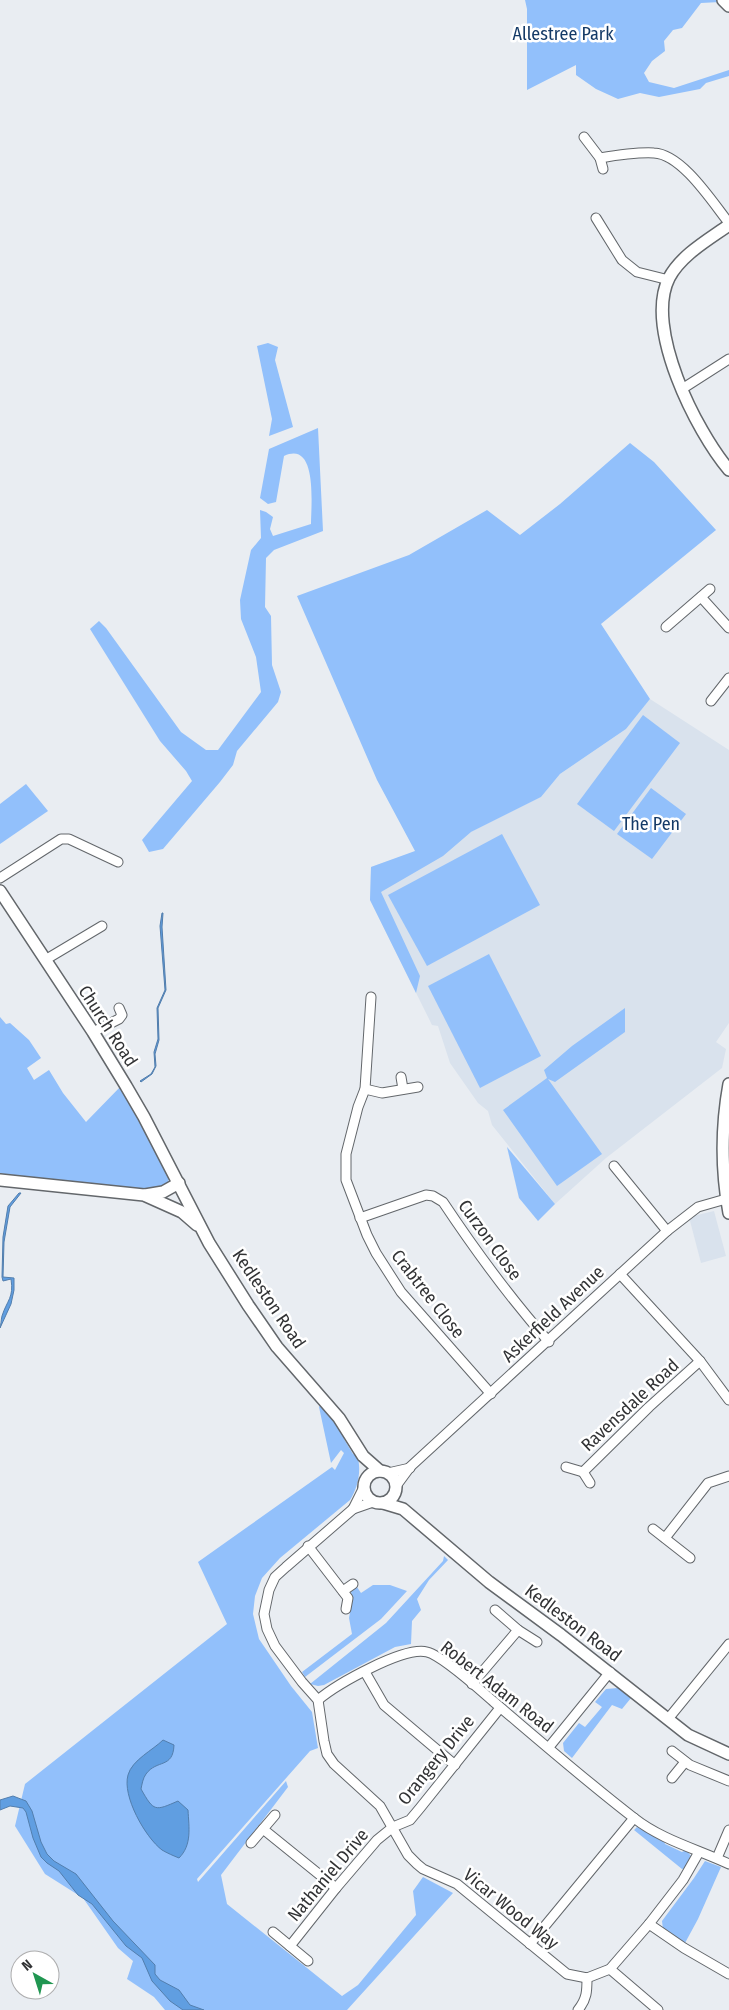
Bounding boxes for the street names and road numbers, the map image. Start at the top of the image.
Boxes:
street label: Church Road [74,981,142,1071]
street label: Curzon Close [453,1195,527,1285]
street label: Kedleston Road [228,1245,310,1353]
street label: Crabtree Close [387,1245,469,1343]
street label: Askerfield Avenue [497,1261,609,1367]
street label: Ravensdale Road [577,1354,683,1456]
street label: Kedleston Road [520,1580,626,1666]
street label: Robert Adam Road [436,1636,558,1738]
street label: Orangery Drive [393,1711,479,1809]
street label: Nathaniel Drive [283,1824,373,1926]
street label: Vicar Wood Way [459,1864,563,1954]

